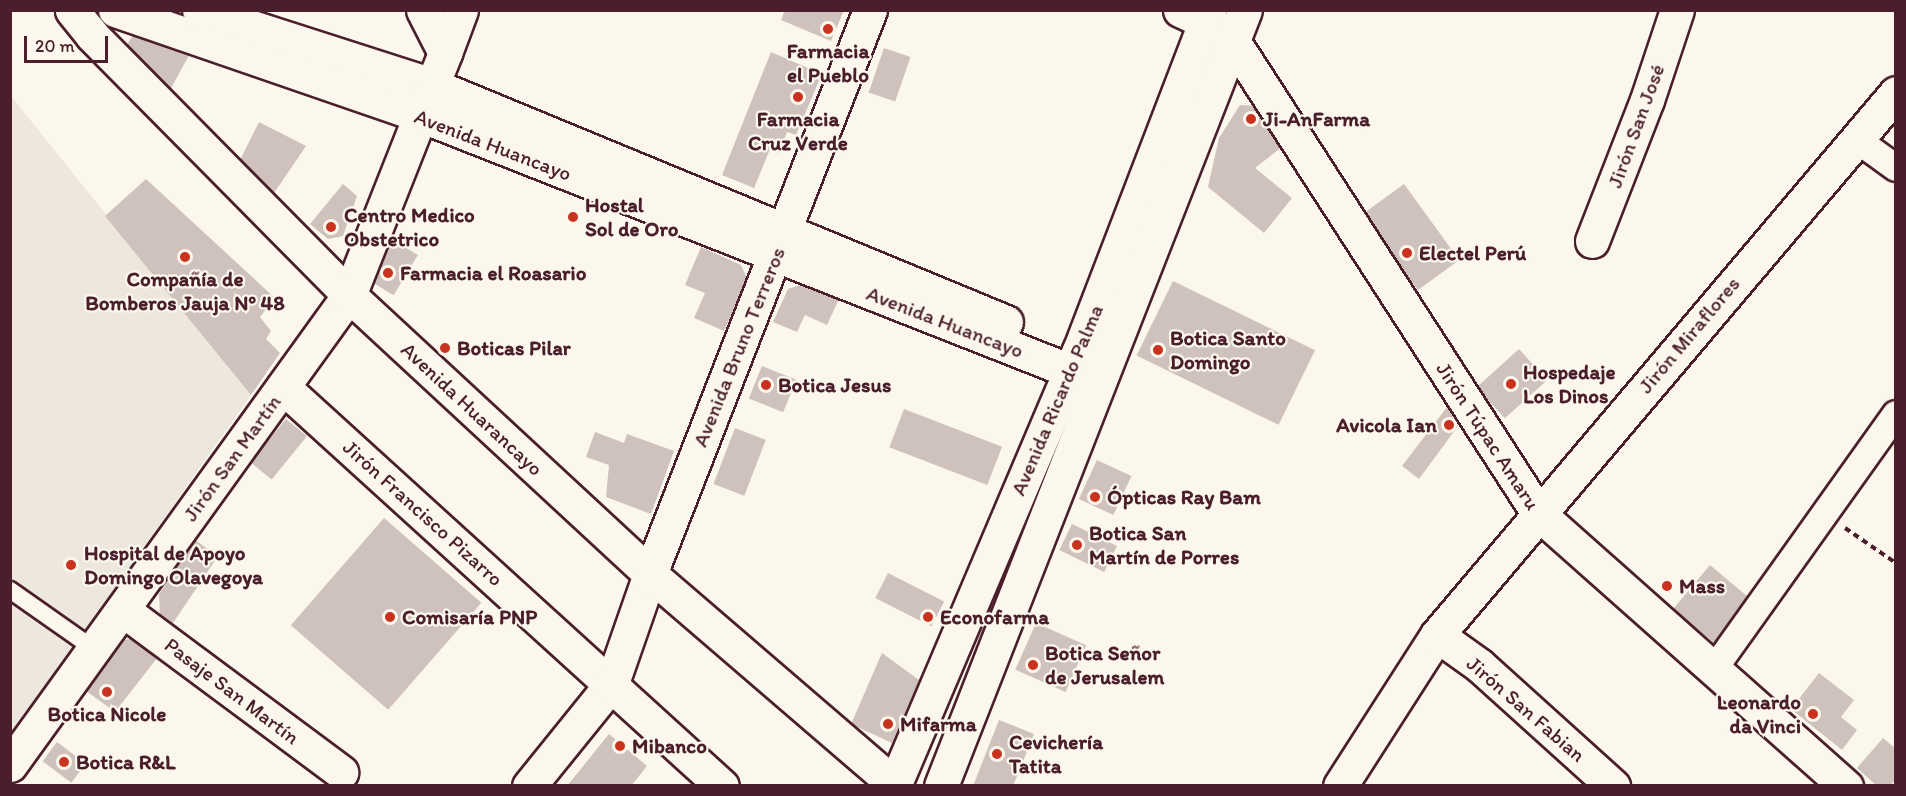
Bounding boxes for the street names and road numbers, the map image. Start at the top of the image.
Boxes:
street label: Jirón San José [1602,61,1670,191]
street label: Avenida Huancayo [411,103,575,187]
street label: Avenida Bruno Terreros [688,245,790,449]
street label: Jirón Miraflores [1633,272,1745,398]
street label: Avenida Huancayo [863,280,1027,364]
street label: Avenida Ricardo Palma [1005,301,1109,499]
street label: Avenida Huarancayo [396,337,548,481]
street label: Jirón Túpac Amaru [1431,358,1545,514]
street label: Jirón San Martín [177,390,287,526]
street label: Jirón Francisco Pizarro [338,435,508,591]
street label: Pasaje San Martín [160,632,304,750]
street label: Jirón San Fabian [1461,650,1591,768]

